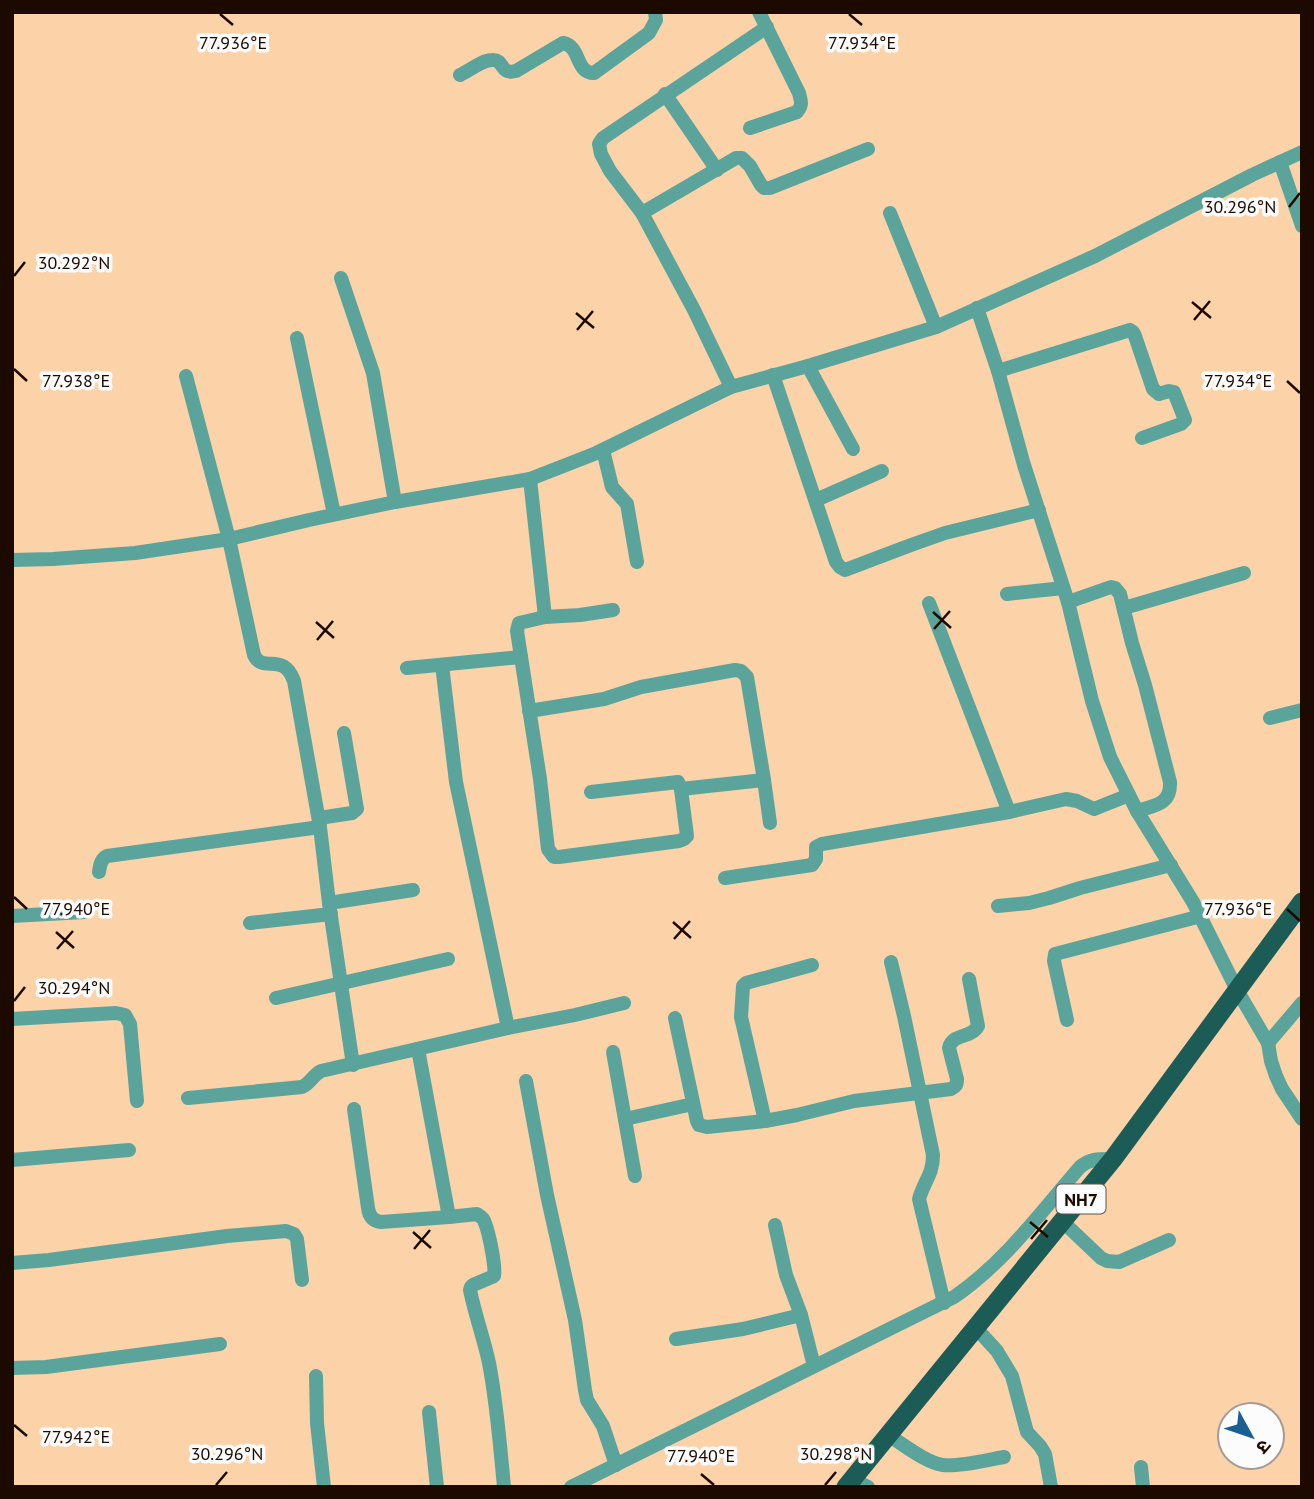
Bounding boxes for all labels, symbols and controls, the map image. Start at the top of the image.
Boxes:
text: 77.936°E [199,31,267,54]
text: 77.934°E [828,31,896,54]
text: 30.296°N [1204,195,1276,218]
text: 30.292°N [38,251,110,274]
text: 77.938°E [42,369,110,392]
text: 77.934°E [1204,369,1272,392]
text: 77.940°E [42,897,110,920]
text: 77.936°E [1204,897,1272,920]
text: 30.294°N [38,976,110,999]
road number: NH7 [1056,1184,1106,1214]
north arrow [1216,1401,1286,1471]
text: 77.942°E [42,1425,110,1448]
text: उ [1251,1435,1277,1460]
text: 30.296°N [191,1442,263,1465]
text: 30.298°N [800,1442,872,1465]
text: 77.940°E [667,1444,735,1467]

